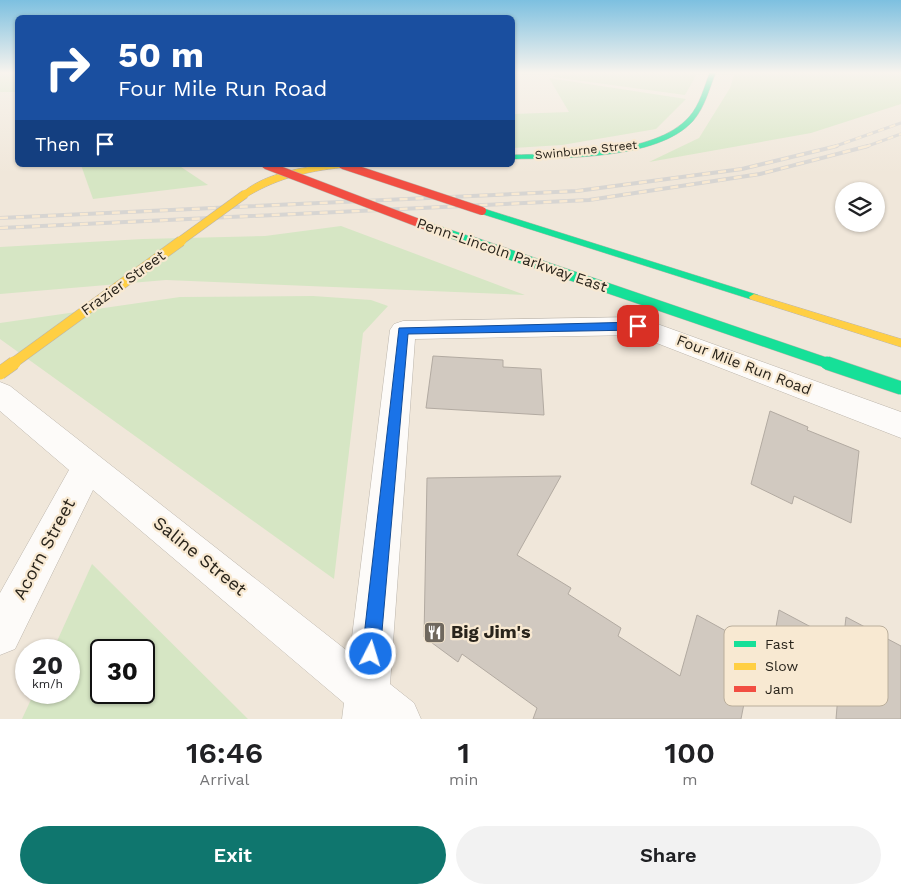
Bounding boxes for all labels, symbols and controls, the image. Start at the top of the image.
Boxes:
text: 50 m [118,34,204,76]
icon: right [35,35,100,100]
text: Four Mile Run Road [118,76,327,101]
icon: arrive [91,130,119,158]
text: Then [35,133,81,156]
street label: Swinburne Street [534,138,638,162]
map controls [835,182,885,232]
button: layers [835,182,885,232]
street label: Penn-Lincoln Parkway East [415,214,610,296]
street label: Frazier Street [77,246,169,320]
pin [617,305,659,347]
icon: arrive [624,312,652,340]
street label: Four Mile Run Road [674,331,814,399]
street label: Acorn Street [8,494,79,603]
street label: Saline Street [150,512,251,600]
restaurant icon: Big Jim's [423,620,447,644]
place label: Big Jim's [451,621,531,642]
legend [724,626,888,706]
position arrow [344,627,396,679]
text: Fast [765,636,794,652]
speed limit sign: 30 [90,639,155,704]
text: 20 [32,651,63,680]
text: Slow [765,658,798,674]
text: km/h [32,677,63,691]
text: Jam [765,681,794,697]
text: 16:46 [186,735,263,770]
text: 1 [458,735,470,770]
text: 100 [664,735,715,770]
text: Arrival [200,770,250,789]
text: min [449,770,479,789]
text: m [682,770,697,789]
button: Exit [20,826,446,884]
button: Share [456,826,881,884]

